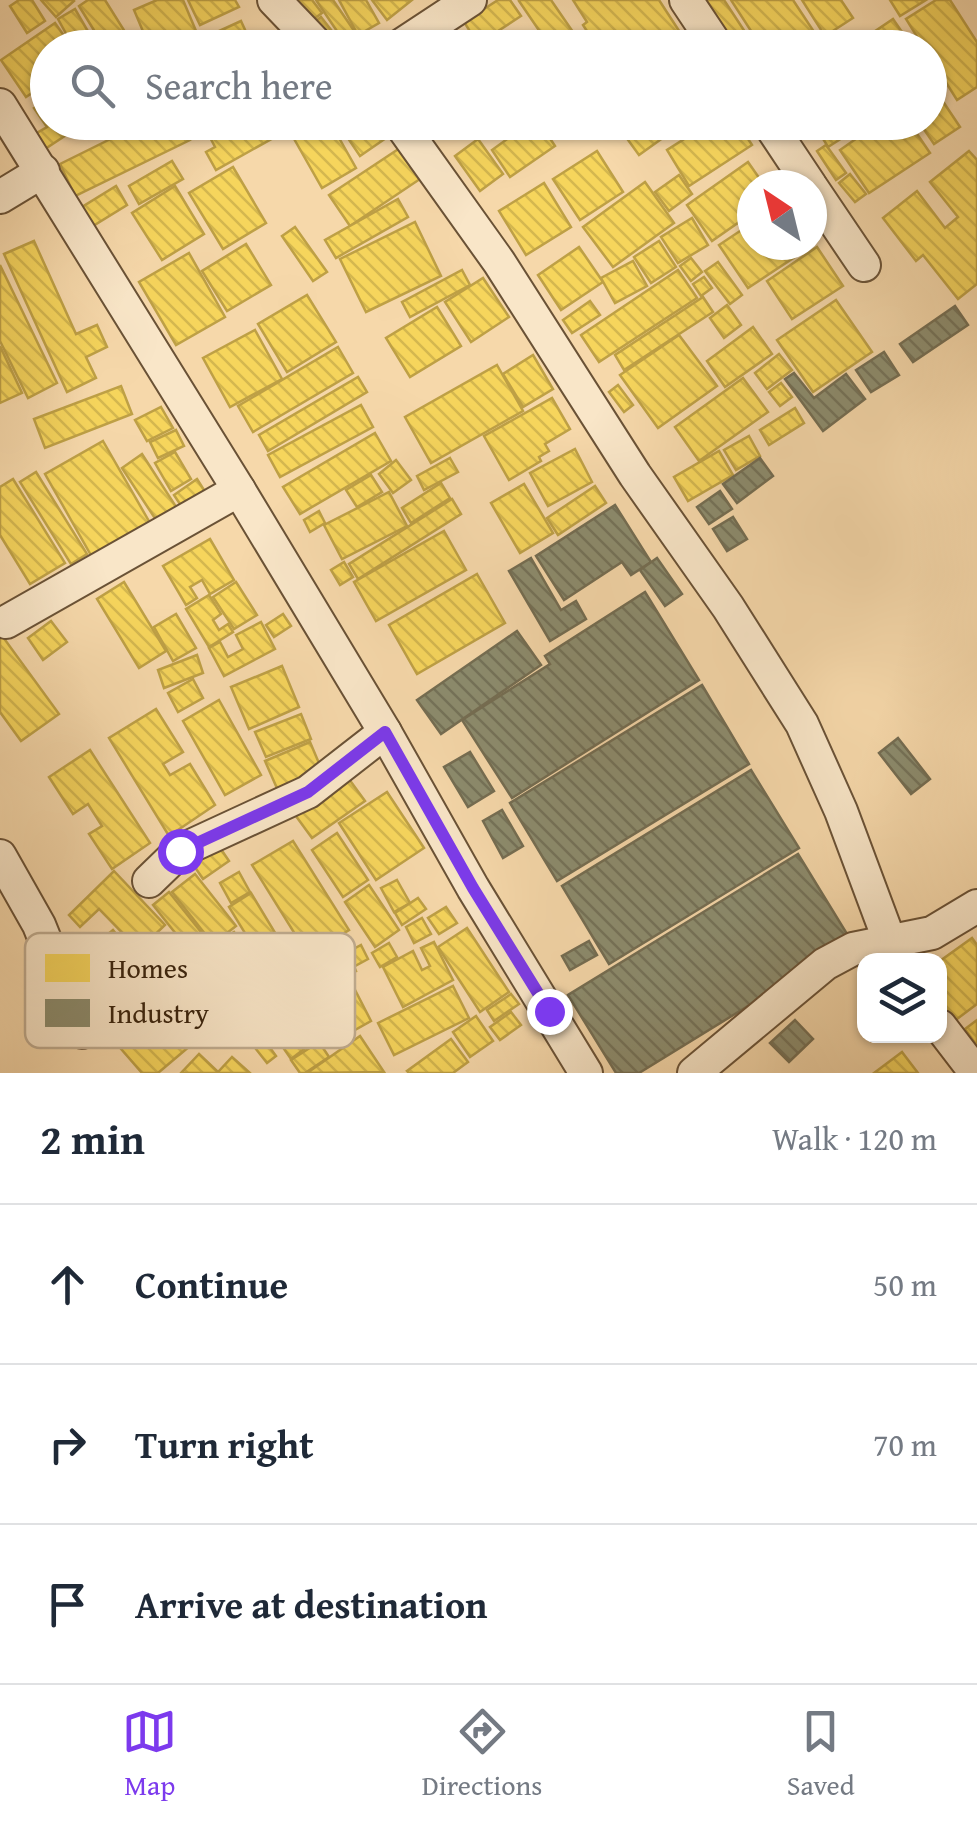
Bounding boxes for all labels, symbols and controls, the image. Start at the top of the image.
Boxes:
search box [30,30,947,140]
text: Search here [145,57,333,113]
icon: search [65,58,120,113]
north arrow [737,170,827,260]
route start [158,829,204,875]
legend [25,933,355,1048]
text: Homes [108,947,188,988]
map controls [857,953,947,1043]
button: layers [857,953,947,1043]
route end [527,989,573,1035]
text: Industry [108,992,209,1033]
text: 2 min [40,1108,145,1169]
text: Walk · 120 m [772,1115,937,1162]
text: Continue [135,1256,288,1312]
icon: ahead [40,1257,95,1312]
text: 50 m [873,1261,937,1308]
text: Turn right [135,1416,314,1472]
icon: right [40,1417,95,1472]
text: 70 m [873,1421,937,1468]
text: Arrive at destination [135,1576,488,1632]
icon: arrive [40,1577,95,1632]
tab: Map [122,1704,177,1805]
tab: Directions [422,1704,542,1805]
tab: Saved [787,1704,855,1805]

